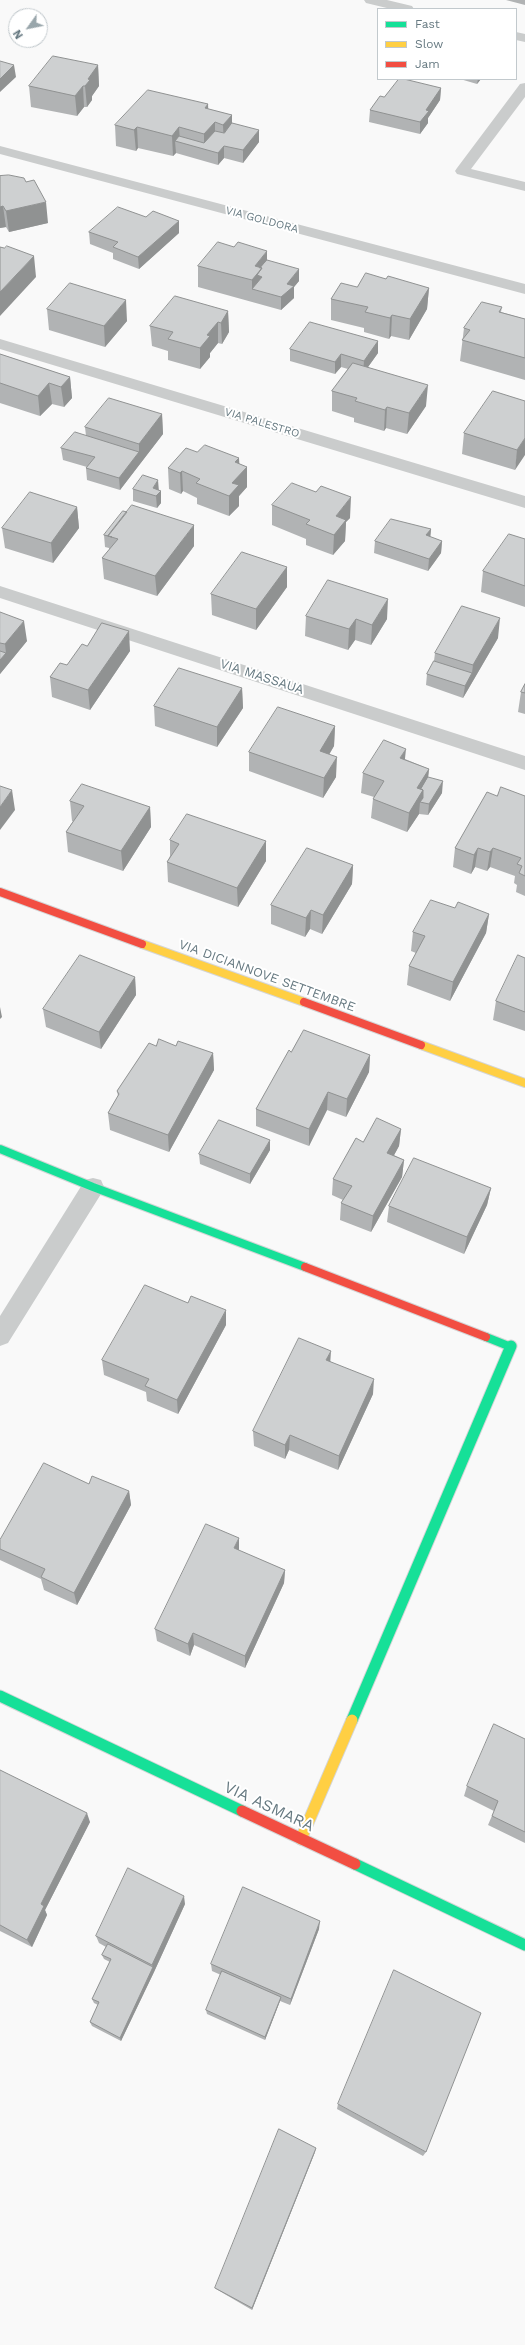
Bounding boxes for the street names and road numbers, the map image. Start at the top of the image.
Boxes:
street label: VIA GOLDORA [224,204,300,236]
street label: VIA PALESTRO [223,405,301,441]
street label: VIA MASSAUA [218,656,306,698]
street label: VIA DICIANNOVE SETTEMBRE [177,937,357,1015]
street label: VIA ASMARA [221,1778,317,1836]

